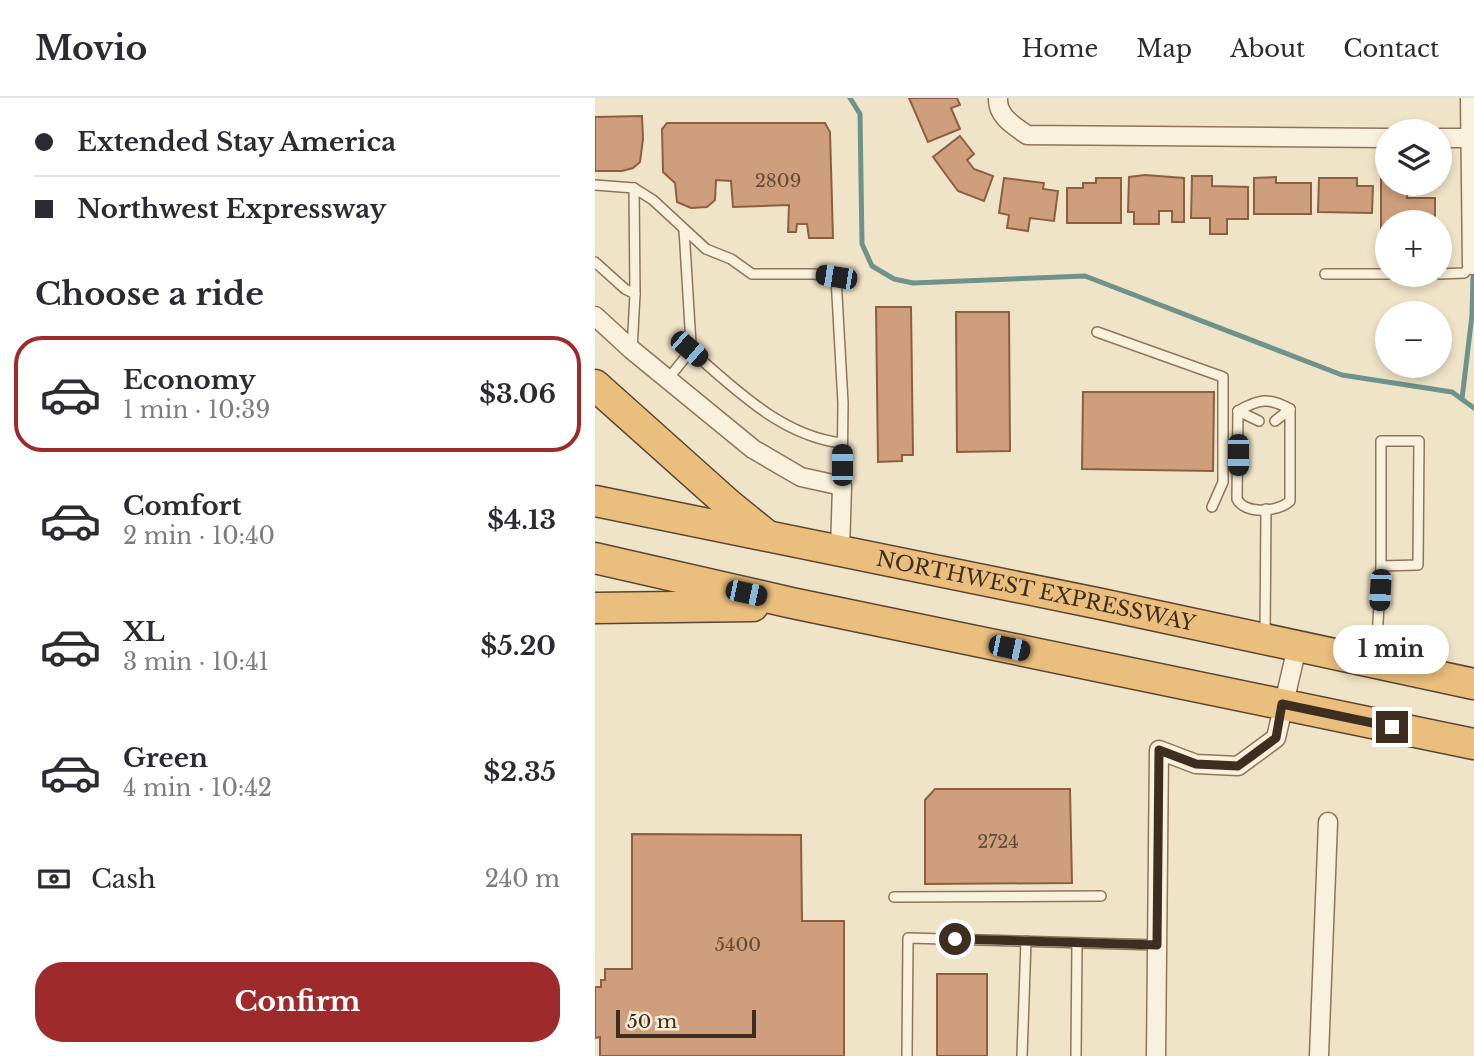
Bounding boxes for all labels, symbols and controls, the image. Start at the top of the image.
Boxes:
text: Movio [35,28,147,69]
text: Home [1022,34,1098,63]
text: Map [1136,34,1192,63]
text: About [1230,34,1305,63]
text: Contact [1343,34,1439,63]
map controls [1375,119,1452,378]
button: layers [1375,119,1452,196]
text: Extended Stay America [77,126,396,158]
house number: 2809 [755,170,801,192]
text: Northwest Expressway [77,193,386,225]
button: + [1375,210,1452,287]
car [814,263,859,291]
text: Choose a ride [35,274,264,314]
button: − [1375,301,1452,378]
car [667,327,712,371]
icon: car [39,363,102,426]
text: Economy [123,364,256,396]
text: $3.06 [479,378,556,410]
text: 1 min · 10:39 [123,396,270,424]
car [1228,434,1249,476]
car [832,444,853,486]
icon: car [39,489,102,552]
text: Comfort [123,490,241,522]
text: $4.13 [487,504,556,536]
text: 2 min · 10:40 [123,522,275,550]
street label: NORTHWEST EXPRESSWAY [874,546,1198,637]
car [1369,568,1392,612]
car [724,578,769,608]
icon: car [39,615,102,678]
text: XL [123,616,165,648]
callout: 1 min [1334,626,1450,674]
text: $5.20 [480,630,556,662]
car [987,633,1032,663]
text: 1 min [1358,635,1424,663]
text: 3 min · 10:41 [123,648,269,676]
route end [1376,711,1408,743]
icon: car [39,741,102,804]
text: Green [123,742,208,774]
text: $2.35 [484,756,556,788]
text: 4 min · 10:42 [123,774,272,802]
house number: 2724 [977,831,1019,853]
icon: cash [35,860,73,898]
text: Cash [91,863,156,895]
text: 240 m [485,865,560,893]
route start [939,923,971,955]
house number: 5400 [715,934,761,956]
button: Confirm [35,962,560,1042]
scale bar [616,1007,756,1039]
text: 50 m [627,1010,677,1033]

